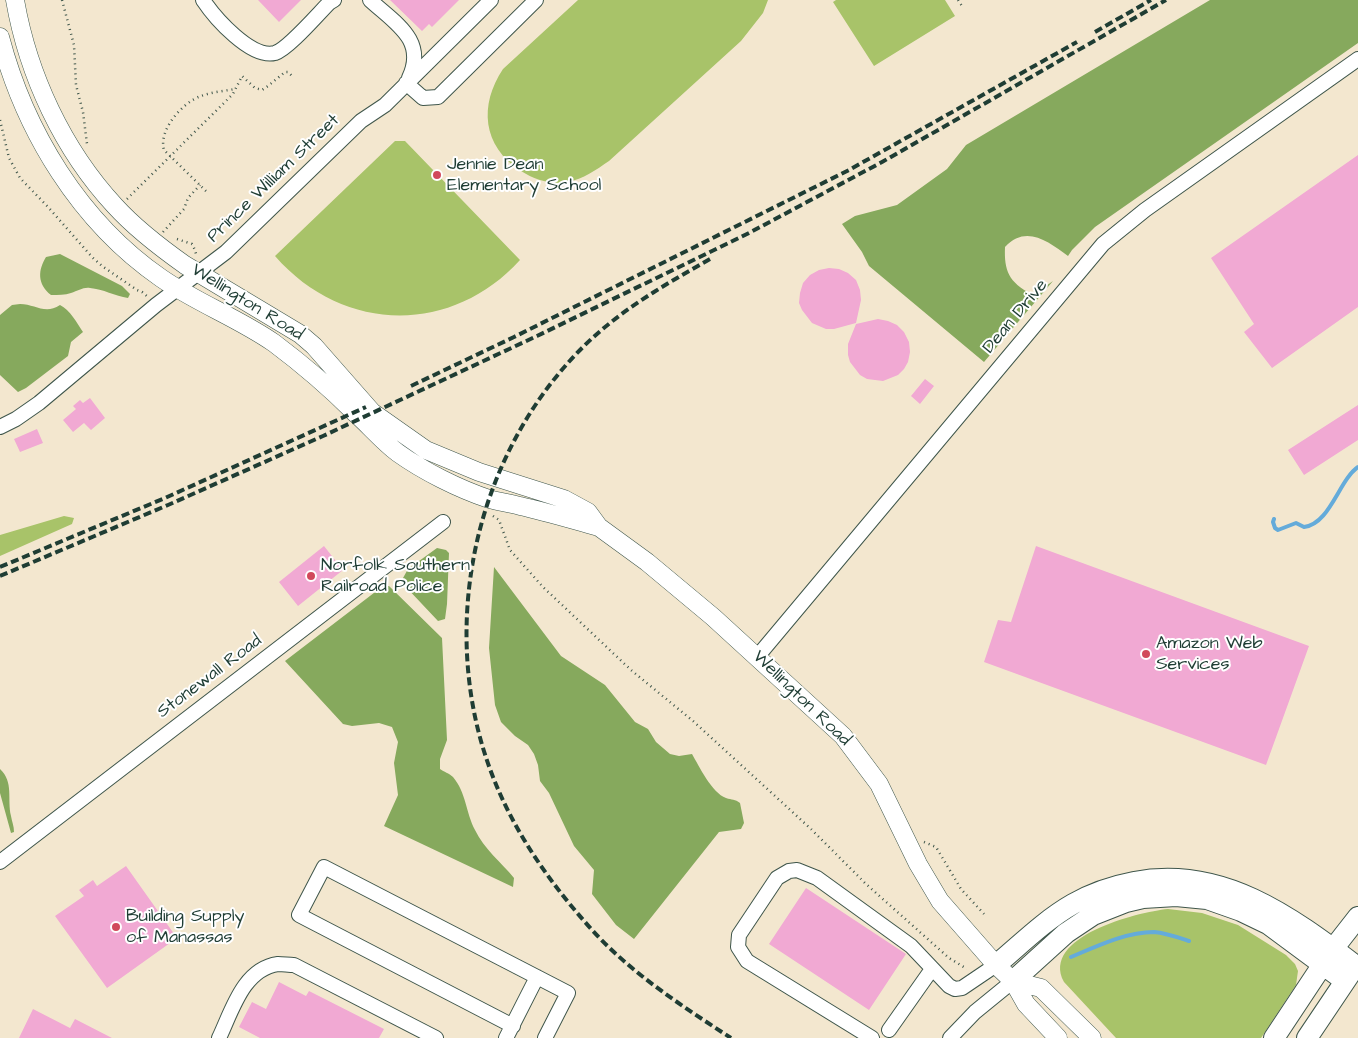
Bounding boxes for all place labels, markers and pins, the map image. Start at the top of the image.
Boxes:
place label: Jennie Dean Elementary School [447,154,601,196]
marker: Jennie Dean Elementary School [431,169,443,181]
place label: Norfolk Southern Railroad Police [321,555,470,598]
marker: Norfolk Southern Railroad Police [305,570,317,582]
place label: Amazon Web Services [1156,633,1263,676]
marker: Amazon Web Services [1140,648,1152,660]
place label: Building Supply of Manassas [126,906,244,949]
marker: Building Supply of Manassas [110,921,122,933]

